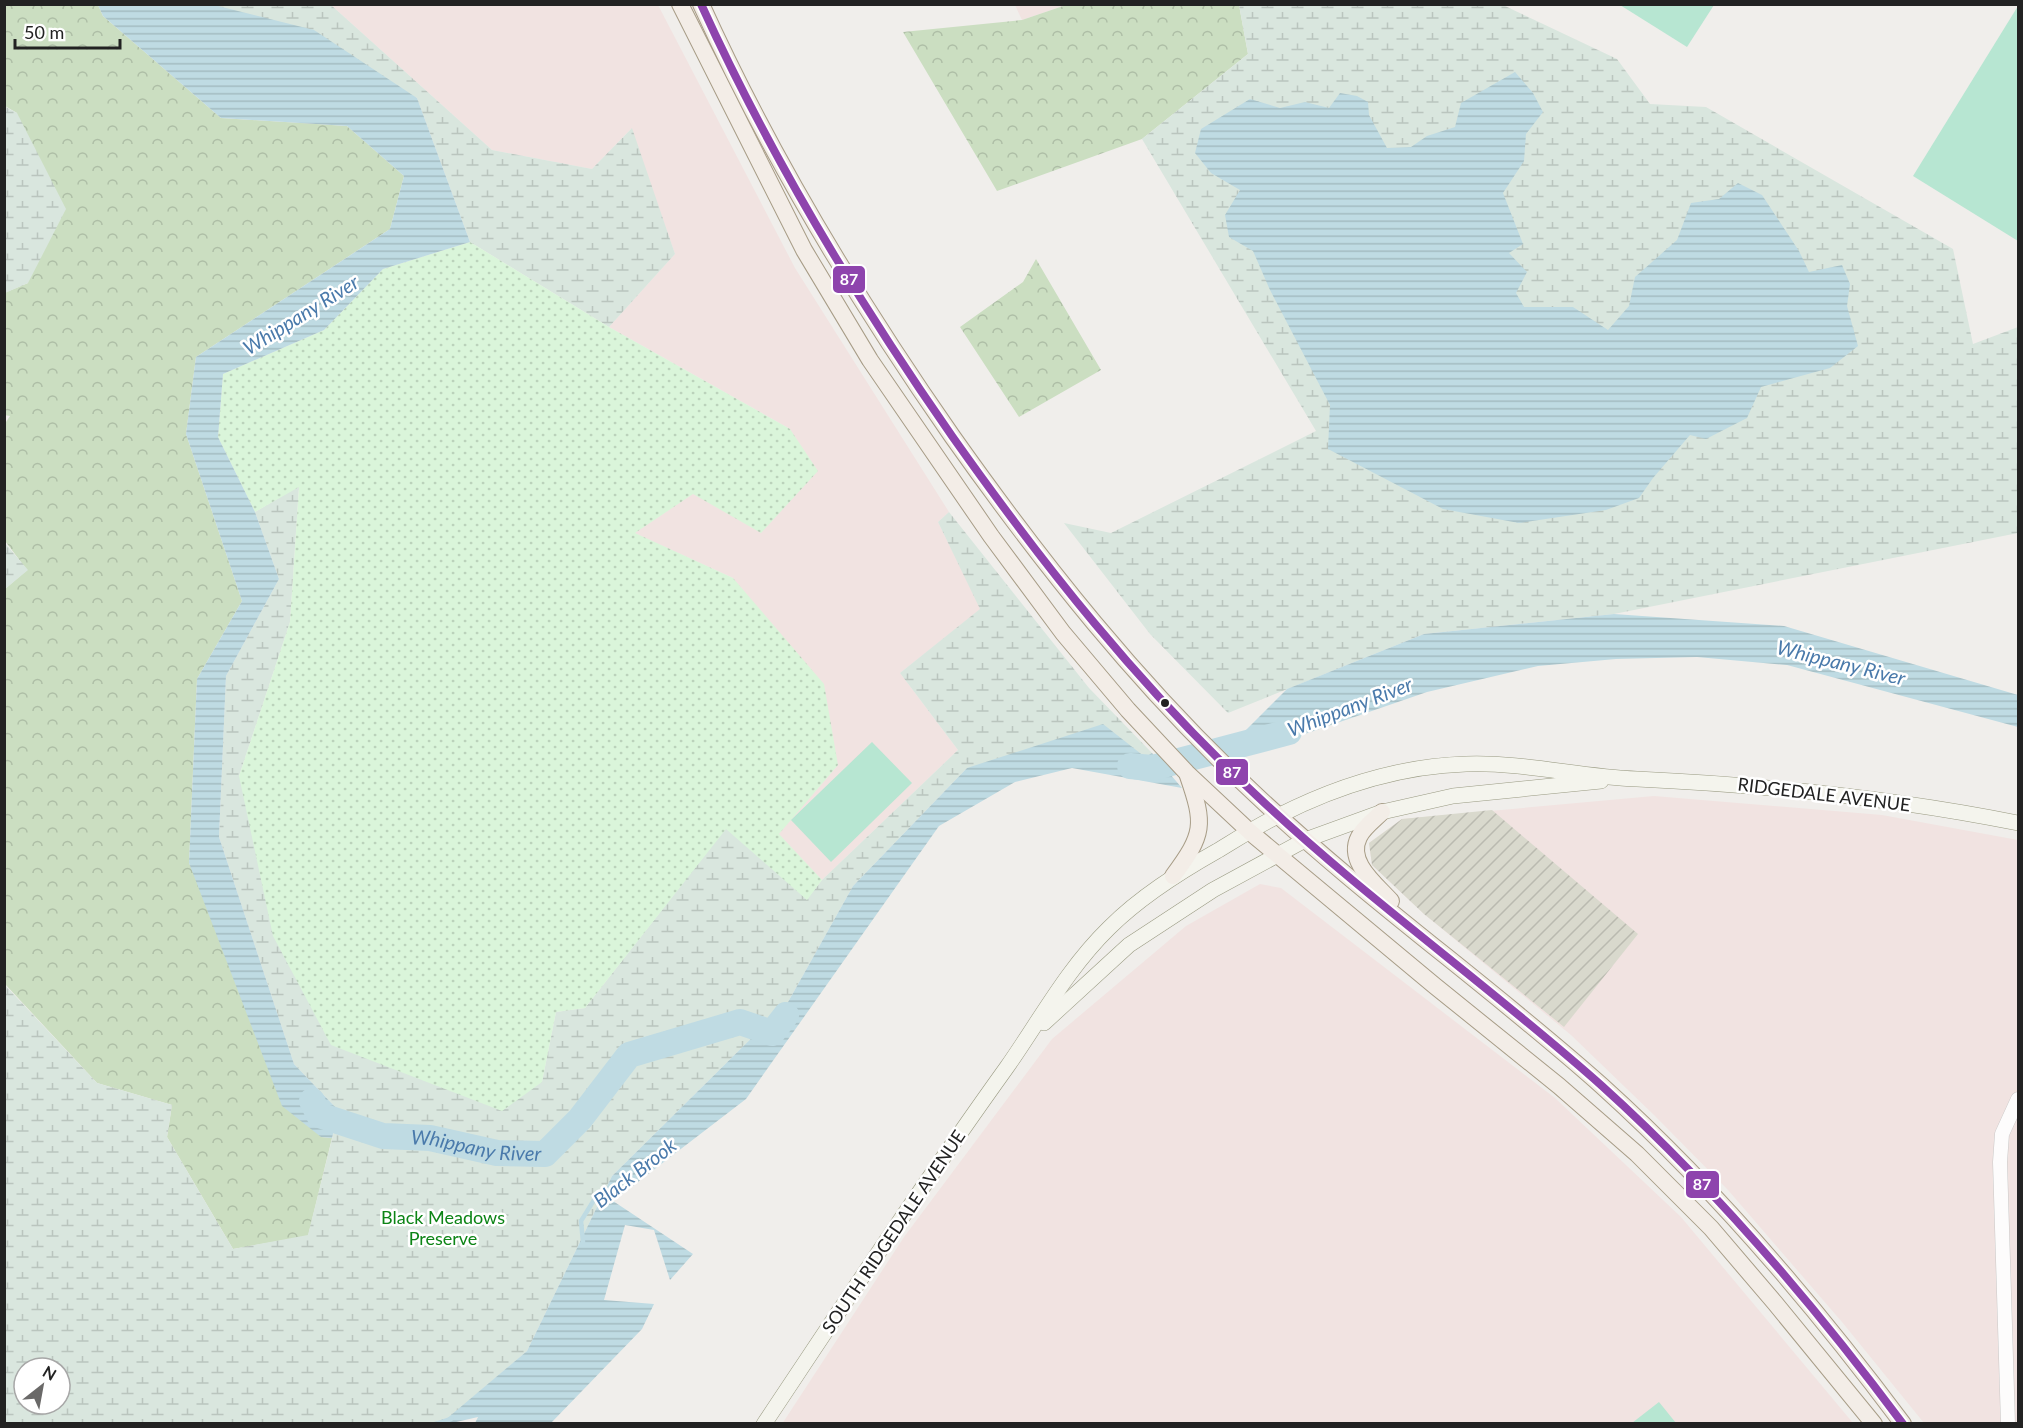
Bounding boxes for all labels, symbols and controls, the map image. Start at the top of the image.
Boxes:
scale bar [15,12,120,50]
text: 50 m [24,21,64,43]
line badge: 87 [832,265,866,294]
water label: Whippany River [238,268,364,359]
text: 87 [840,269,858,288]
water label: Whippany River [1774,634,1909,690]
water label: Whippany River [1284,671,1417,741]
unlabelled marker [1159,697,1171,709]
line badge: 87 [1215,758,1249,786]
text: 87 [1223,762,1241,781]
street label: RIDGEDALE AVENUE [1736,772,1912,816]
water label: Whippany River [411,1124,543,1165]
street label: SOUTH RIDGEDALE AVENUE [817,1126,969,1337]
water label: Black Brook [588,1132,681,1212]
line badge: 87 [1685,1170,1720,1199]
text: 87 [1693,1174,1711,1193]
park label: Black Meadows Preserve [381,1206,505,1249]
north arrow [12,1356,72,1416]
text: N [40,1361,60,1384]

